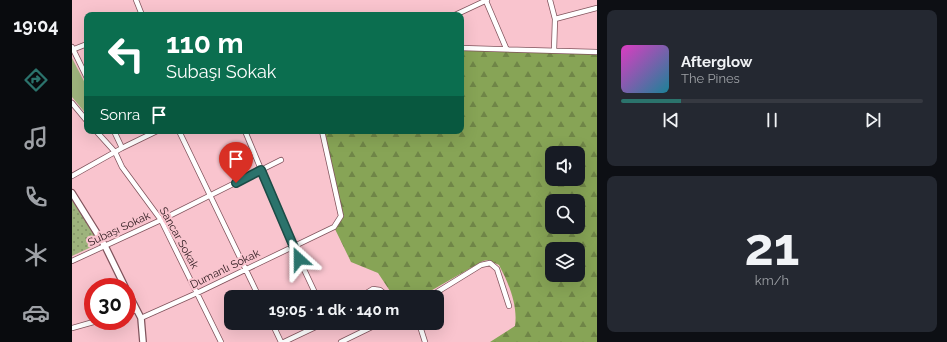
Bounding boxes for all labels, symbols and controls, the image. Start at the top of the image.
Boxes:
text: 19:04 [13,15,59,36]
text: 110 m [166,27,244,60]
icon: left [100,28,152,80]
text: Afterglow [681,53,752,71]
text: Subaşı Sokak [166,61,276,82]
icon: directions [22,66,50,94]
text: The Pines [681,71,740,86]
icon: arrive [148,104,170,126]
text: Sonra [100,106,140,124]
icon: previous [660,109,682,131]
icon: pause [761,109,783,131]
icon: next [862,109,884,131]
icon: music [22,124,50,152]
pin [219,142,253,183]
map controls [545,146,585,282]
button: sound [545,146,585,186]
icon: arrive [225,148,247,170]
icon: phone [22,183,50,211]
button: search [545,194,585,234]
street label: Sancar Sokak [157,205,201,271]
street label: Subaşı Sokak [86,209,152,249]
text: 21 [744,216,800,277]
position arrow [278,238,320,280]
icon: climate [22,241,50,269]
button: layers [545,242,585,282]
street label: Dumanlı Sokak [188,246,262,291]
text: km/h [755,273,789,288]
speed limit sign: 30 [84,278,136,330]
icon: car [22,299,50,327]
text: 19:05 · 1 dk · 140 m [269,301,399,319]

